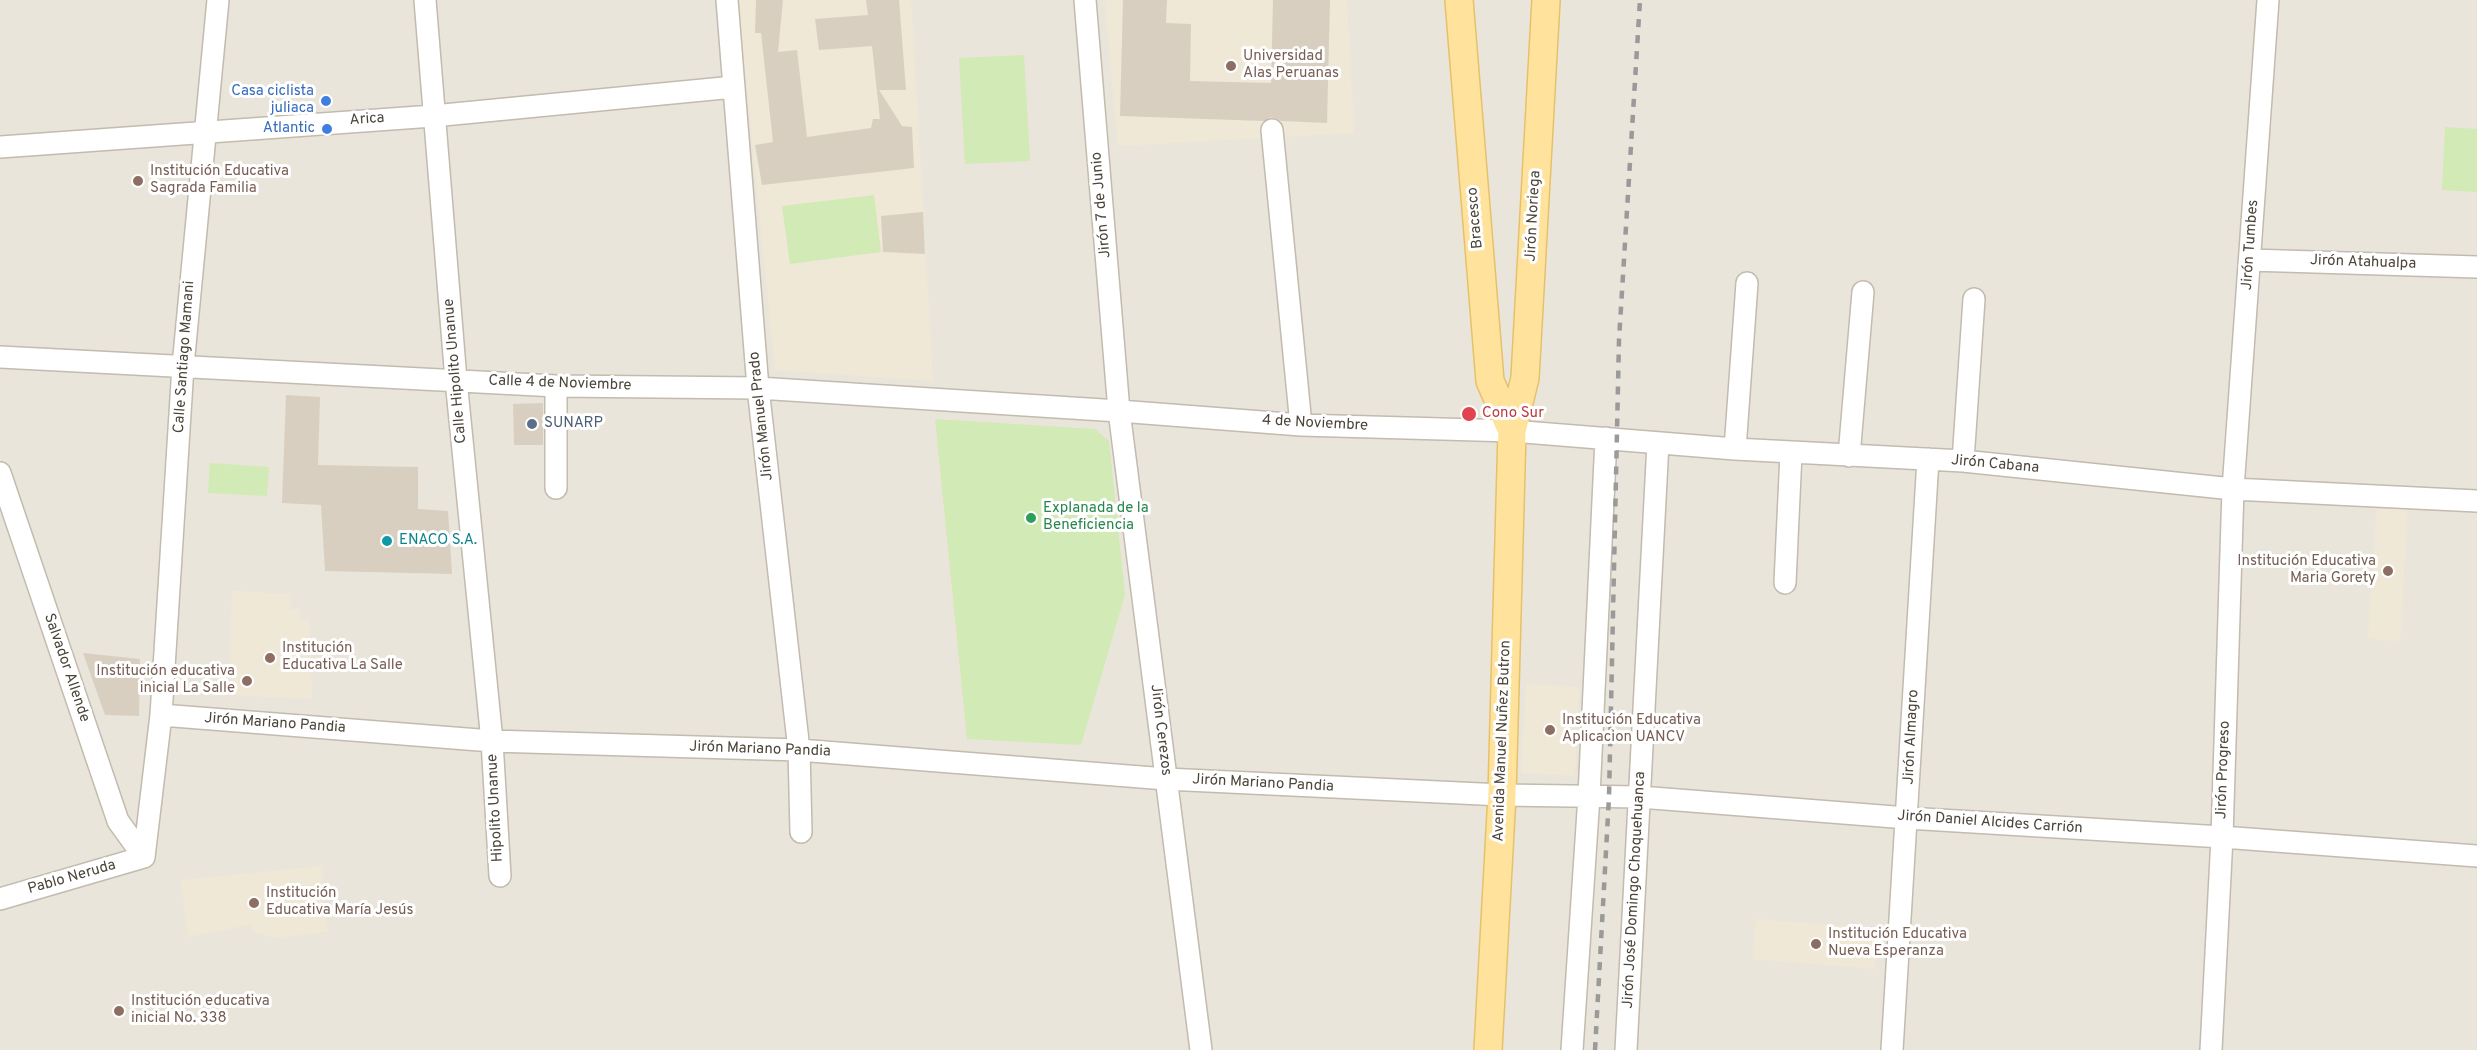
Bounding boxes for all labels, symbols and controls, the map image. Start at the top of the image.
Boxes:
place label: Universidad Alas Peruanas [1243,48,1339,83]
marker: Universidad Alas Peruanas [1224,59,1238,73]
place label: Casa ciclista juliaca [231,83,314,118]
marker: Casa ciclista juliaca [319,94,333,108]
street label: Arica [349,110,385,130]
place label: Atlantic [263,120,315,138]
marker: Atlantic [320,122,334,136]
street label: Jirón 7 de Junio [1088,151,1116,259]
place label: Institución Educativa Sagrada Familia [150,163,289,198]
street label: Jirón Noriega [1523,170,1545,262]
marker: Institución Educativa Sagrada Familia [131,174,145,188]
street label: Bracesco [1464,186,1488,250]
street label: Jirón Tumbes [2239,199,2263,291]
street label: Jirón Atahualpa [2309,252,2417,274]
street label: Calle Santiago Mamani [171,280,199,434]
street label: Calle Hipolito Unanue [441,298,471,444]
street label: Jirón Manuel Prado [746,351,778,481]
street label: Calle 4 de Noviembre [488,373,632,395]
marker: Cono Sur [1460,405,1478,423]
place label: Cono Sur [1482,405,1544,423]
street label: 4 de Noviembre [1262,412,1368,436]
place label: SUNARP [544,415,603,433]
marker: SUNARP [525,417,539,431]
street label: Jirón Cabana [1950,452,2040,478]
place label: Explanada de la Beneficiencia [1043,500,1149,535]
marker: Explanada de la Beneficiencia [1024,511,1038,525]
place label: ENACO S.A. [399,532,477,550]
marker: ENACO S.A. [380,534,394,548]
place label: Institución Educativa Maria Gorety [2237,553,2376,588]
marker: Institución Educativa Maria Gorety [2381,564,2395,578]
street label: Salvador Allende [39,611,93,725]
place label: Institución Educativa La Salle [282,640,403,675]
street label: Avenida Manuel Nuñez Butron [1490,640,1516,842]
marker: Institución Educativa La Salle [263,651,277,665]
place label: Institución educativa inicial La Salle [96,663,235,698]
marker: Institución educativa inicial La Salle [240,674,254,688]
street label: Jirón Cerezos [1145,683,1175,777]
street label: Jirón Almagro [1901,689,1923,785]
street label: Jirón Mariano Pandia [204,710,346,738]
place label: Institución Educativa Aplicacion UANCV [1562,712,1701,747]
street label: Jirón Progreso [2213,720,2235,820]
marker: Institución Educativa Aplicacion UANCV [1543,723,1557,737]
street label: Jirón Mariano Pandia [689,739,831,761]
street label: Hipolito Unanue [484,753,508,863]
street label: Jirón Mariano Pandia [1192,771,1334,797]
street label: Jirón José Domingo Choquehuanca [1620,771,1650,1009]
street label: Jirón Daniel Alcides Carrión [1897,808,2083,838]
street label: Pablo Neruda [26,857,118,899]
place label: Institución Educativa María Jesús [266,885,413,920]
marker: Institución Educativa María Jesús [247,896,261,910]
place label: Institución Educativa Nueva Esperanza [1828,926,1967,961]
marker: Institución Educativa Nueva Esperanza [1809,937,1823,951]
place label: Institución educativa inicial No. 338 [131,993,270,1028]
marker: Institución educativa inicial No. 338 [112,1004,126,1018]

